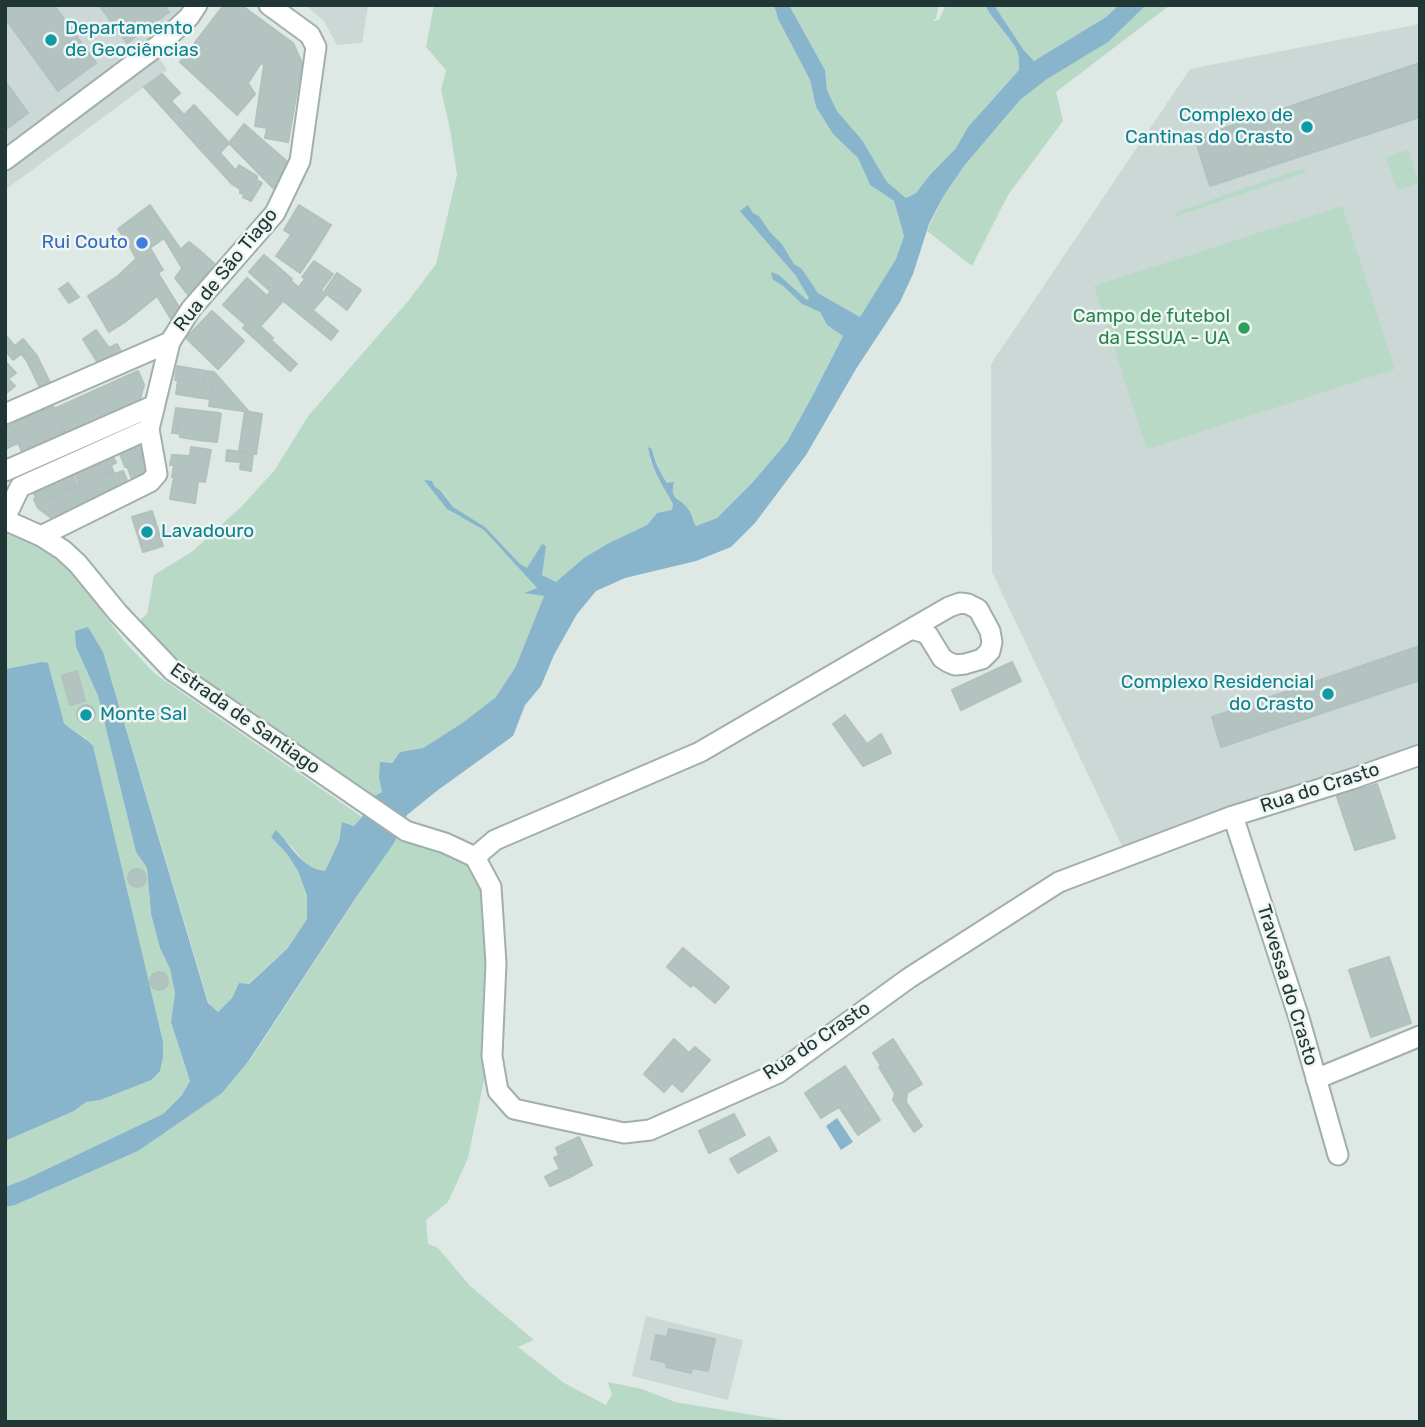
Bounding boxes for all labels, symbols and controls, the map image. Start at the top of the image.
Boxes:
place label: Departamento de Geociências [65,18,199,62]
marker: Departamento de Geociências [43,32,59,48]
place label: Complexo de Cantinas do Crasto [1125,105,1293,149]
marker: Complexo de Cantinas do Crasto [1299,119,1315,135]
street label: Rua de São Tiago [169,204,283,336]
place label: Rui Couto [42,232,128,254]
marker: Rui Couto [134,235,150,251]
place label: Campo de futebol da ESSUA - UA [1073,306,1230,350]
marker: Campo de futebol da ESSUA - UA [1236,320,1252,336]
place label: Lavadouro [161,521,254,543]
marker: Lavadouro [139,524,155,540]
street label: Estrada de Santiago [166,659,324,779]
place label: Complexo Residencial do Crasto [1121,672,1314,716]
marker: Complexo Residencial do Crasto [1320,686,1336,702]
place label: Monte Sal [100,704,187,726]
marker: Monte Sal [78,707,94,723]
street label: Rua do Crasto [1257,758,1383,818]
street label: Travessa do Crasto [1252,902,1322,1068]
street label: Rua do Crasto [759,997,875,1085]

